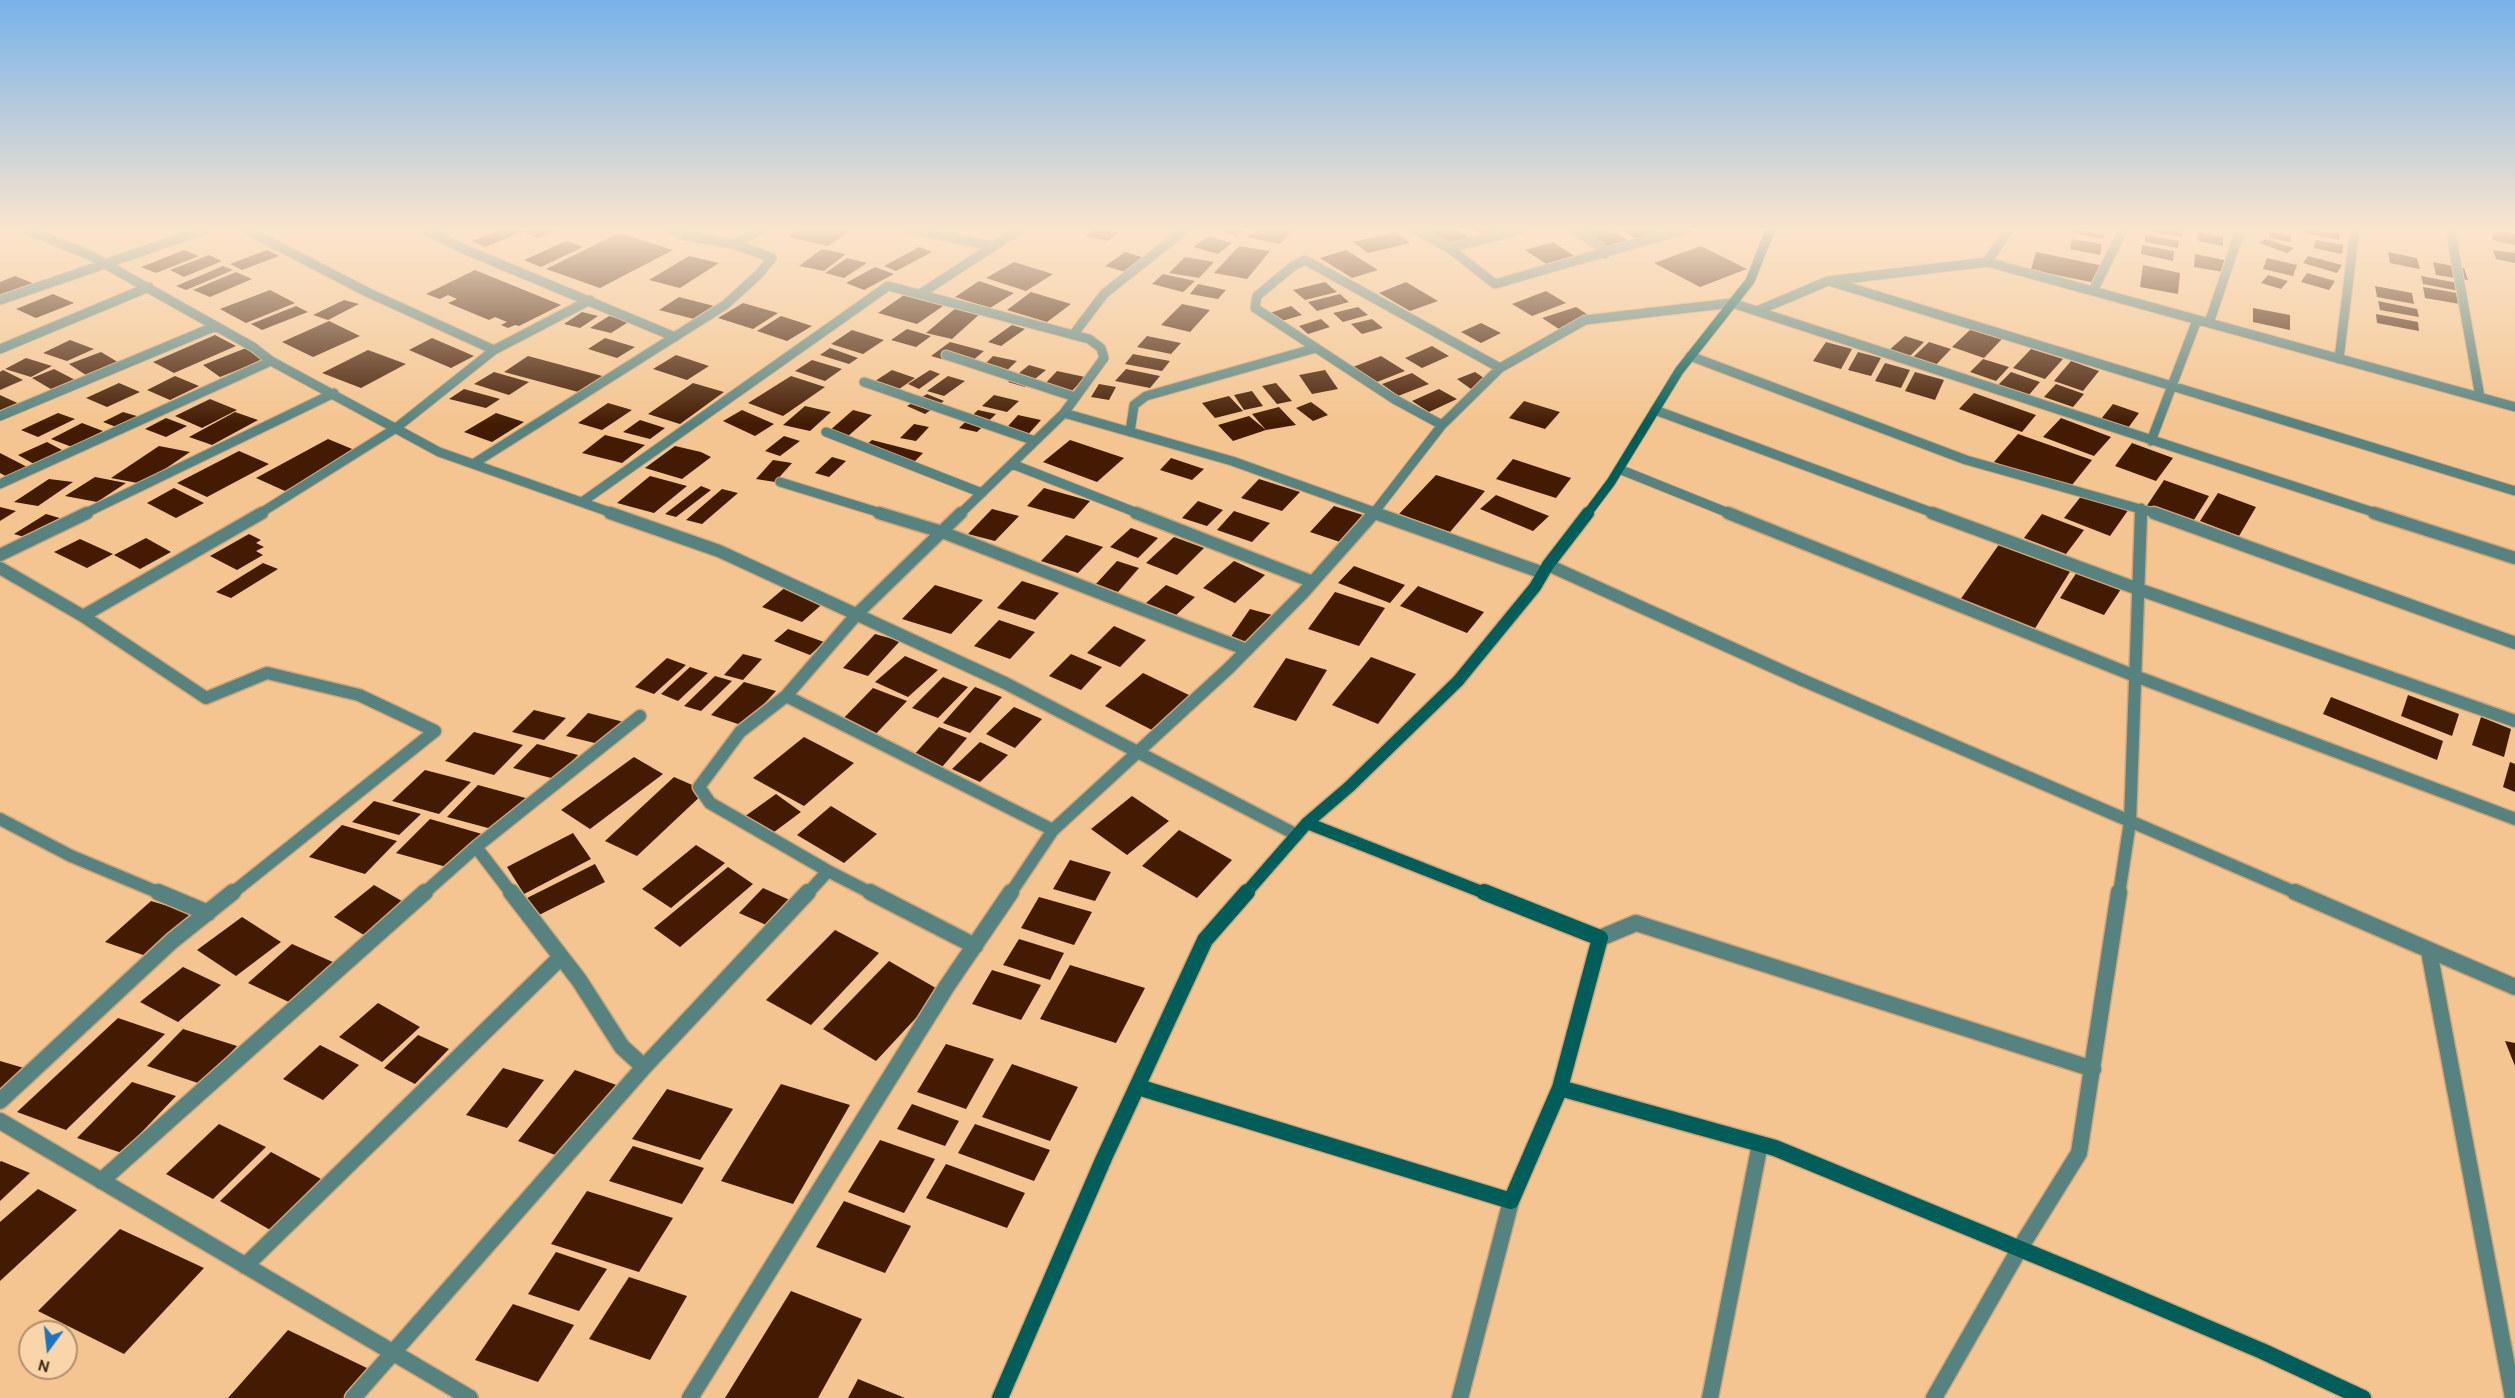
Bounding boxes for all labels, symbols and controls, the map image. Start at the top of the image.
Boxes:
north arrow [18,1320,78,1380]
text: N [36,1355,52,1377]

